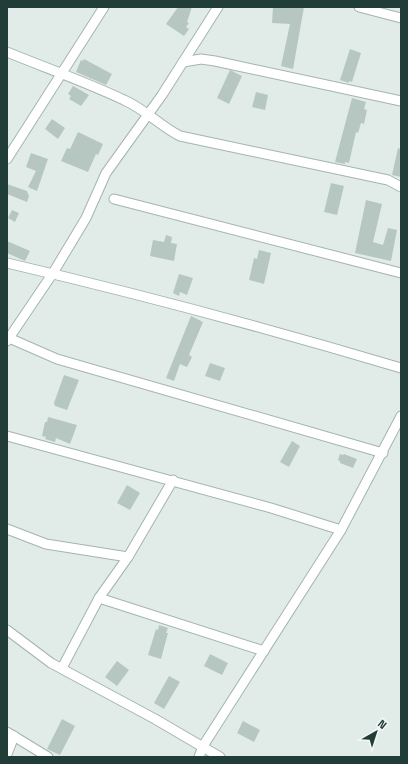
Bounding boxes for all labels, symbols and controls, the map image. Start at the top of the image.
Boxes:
north arrow [356,712,396,752]
text: N [375,716,390,732]

